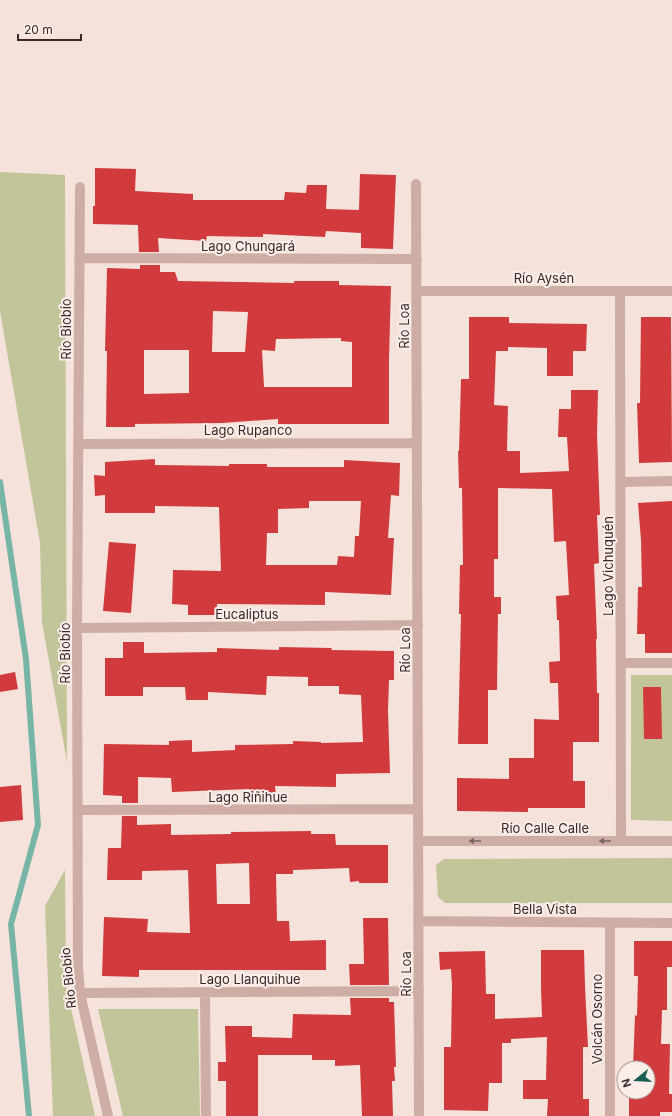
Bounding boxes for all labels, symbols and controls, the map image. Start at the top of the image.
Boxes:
scale bar [18,16,81,42]
text: 20 m [24,22,53,37]
street label: Lago Chungará [201,238,295,254]
street label: Río Aysén [514,270,574,286]
street label: Río Biobío [58,298,74,360]
street label: Río Loa [396,303,412,349]
street label: Lago Rupanco [204,422,292,438]
street label: Lago Vichuquén [600,516,616,616]
street label: Eucaliptus [215,606,279,622]
street label: Río Biobío [57,622,73,684]
street label: Río Loa [397,627,413,673]
street label: Lago Riñihue [208,789,288,805]
street label: Río Calle Calle [501,820,589,836]
one-way arrow [468,838,481,844]
one-way arrow [598,838,611,844]
street label: Bella Vista [513,901,577,917]
street label: Río Biobío [57,946,79,1009]
street label: Río Loa [398,951,414,997]
street label: Lago Llanquihue [199,971,301,987]
street label: Volcán Osorno [589,973,605,1064]
north arrow [616,1060,656,1100]
text: N [619,1077,634,1089]

